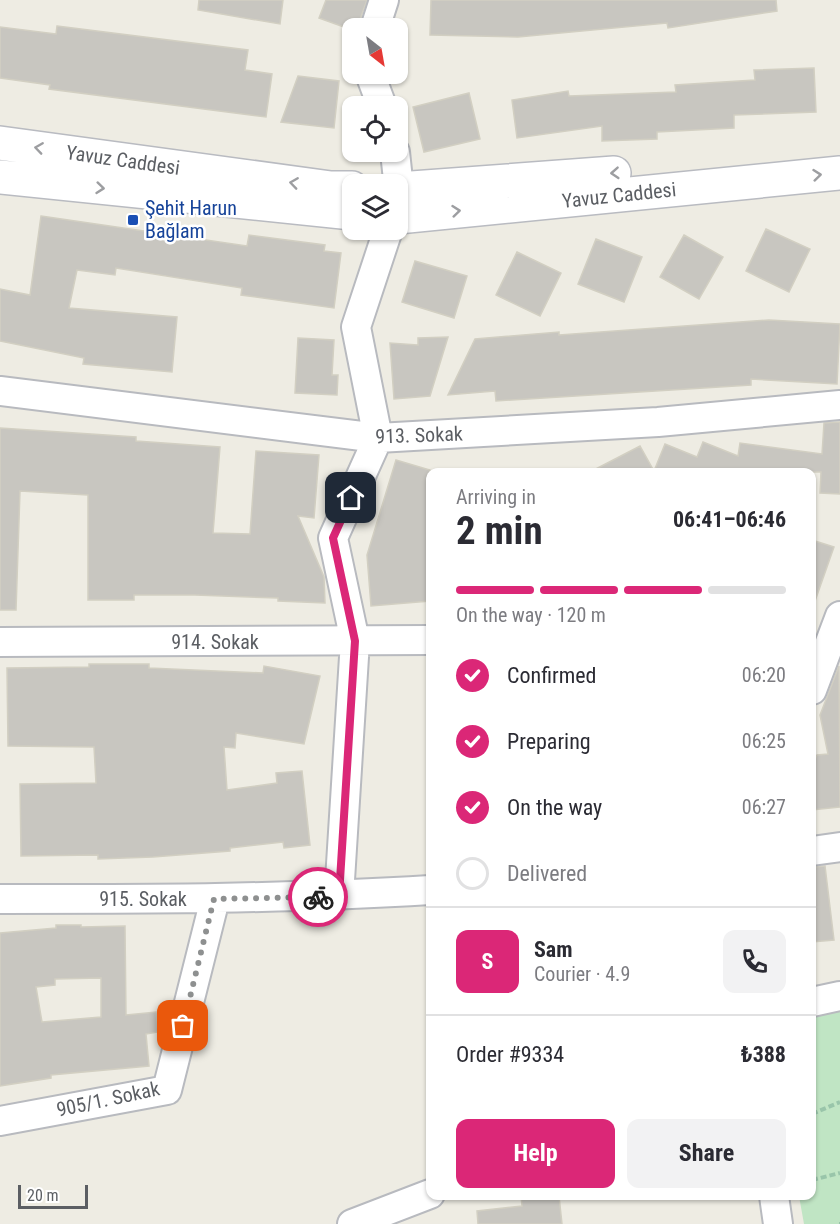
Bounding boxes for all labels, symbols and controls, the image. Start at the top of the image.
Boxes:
north arrow [342,18,408,84]
map controls [342,18,408,240]
button: locate [342,96,408,162]
street label: Yavuz Caddesi [65,140,181,180]
one-way arrow [34,143,43,155]
one-way arrow [610,166,619,179]
one-way arrow [812,169,821,182]
button: layers [342,174,408,240]
one-way arrow [290,177,299,190]
street label: Yavuz Caddesi [561,177,677,213]
one-way arrow [95,181,105,194]
place label: Şehit Harun Bağlam [145,196,237,243]
one-way arrow [451,205,460,218]
marker: Şehit Harun Bağlam [126,213,140,227]
street label: 913. Sokak [375,421,463,449]
pin [325,472,376,523]
icon: home [334,481,367,514]
text: Arriving in [456,485,536,509]
text: 06:41–06:46 [673,507,786,532]
text: 2 min [456,508,543,554]
text: On the way · 120 m [456,603,606,627]
street label: 914. Sokak [171,630,259,654]
icon: check [456,659,489,692]
text: Confirmed [507,663,596,688]
text: 06:20 [742,663,786,687]
icon: check [456,725,489,758]
text: Preparing [507,729,591,754]
text: 06:25 [742,729,786,753]
icon: check [456,791,489,824]
text: On the way [507,795,602,820]
text: 06:27 [742,795,786,819]
text: Delivered [507,861,587,886]
courier [288,867,348,927]
icon: bike [302,881,335,914]
street label: 915. Sokak [99,887,187,911]
button: phone [723,930,786,993]
text: Sam [534,937,573,962]
text: S [482,949,493,974]
text: Courier · 4.9 [534,962,630,986]
pin [157,1000,208,1051]
icon: bag [166,1009,199,1042]
text: Order #9334 [456,1042,564,1067]
text: ₺388 [741,1042,786,1067]
street label: 905/1. Sokak [54,1076,162,1122]
button: Help [456,1119,615,1188]
button: Share [627,1119,786,1188]
scale bar [18,1182,88,1210]
text: 20 m [27,1186,59,1205]

